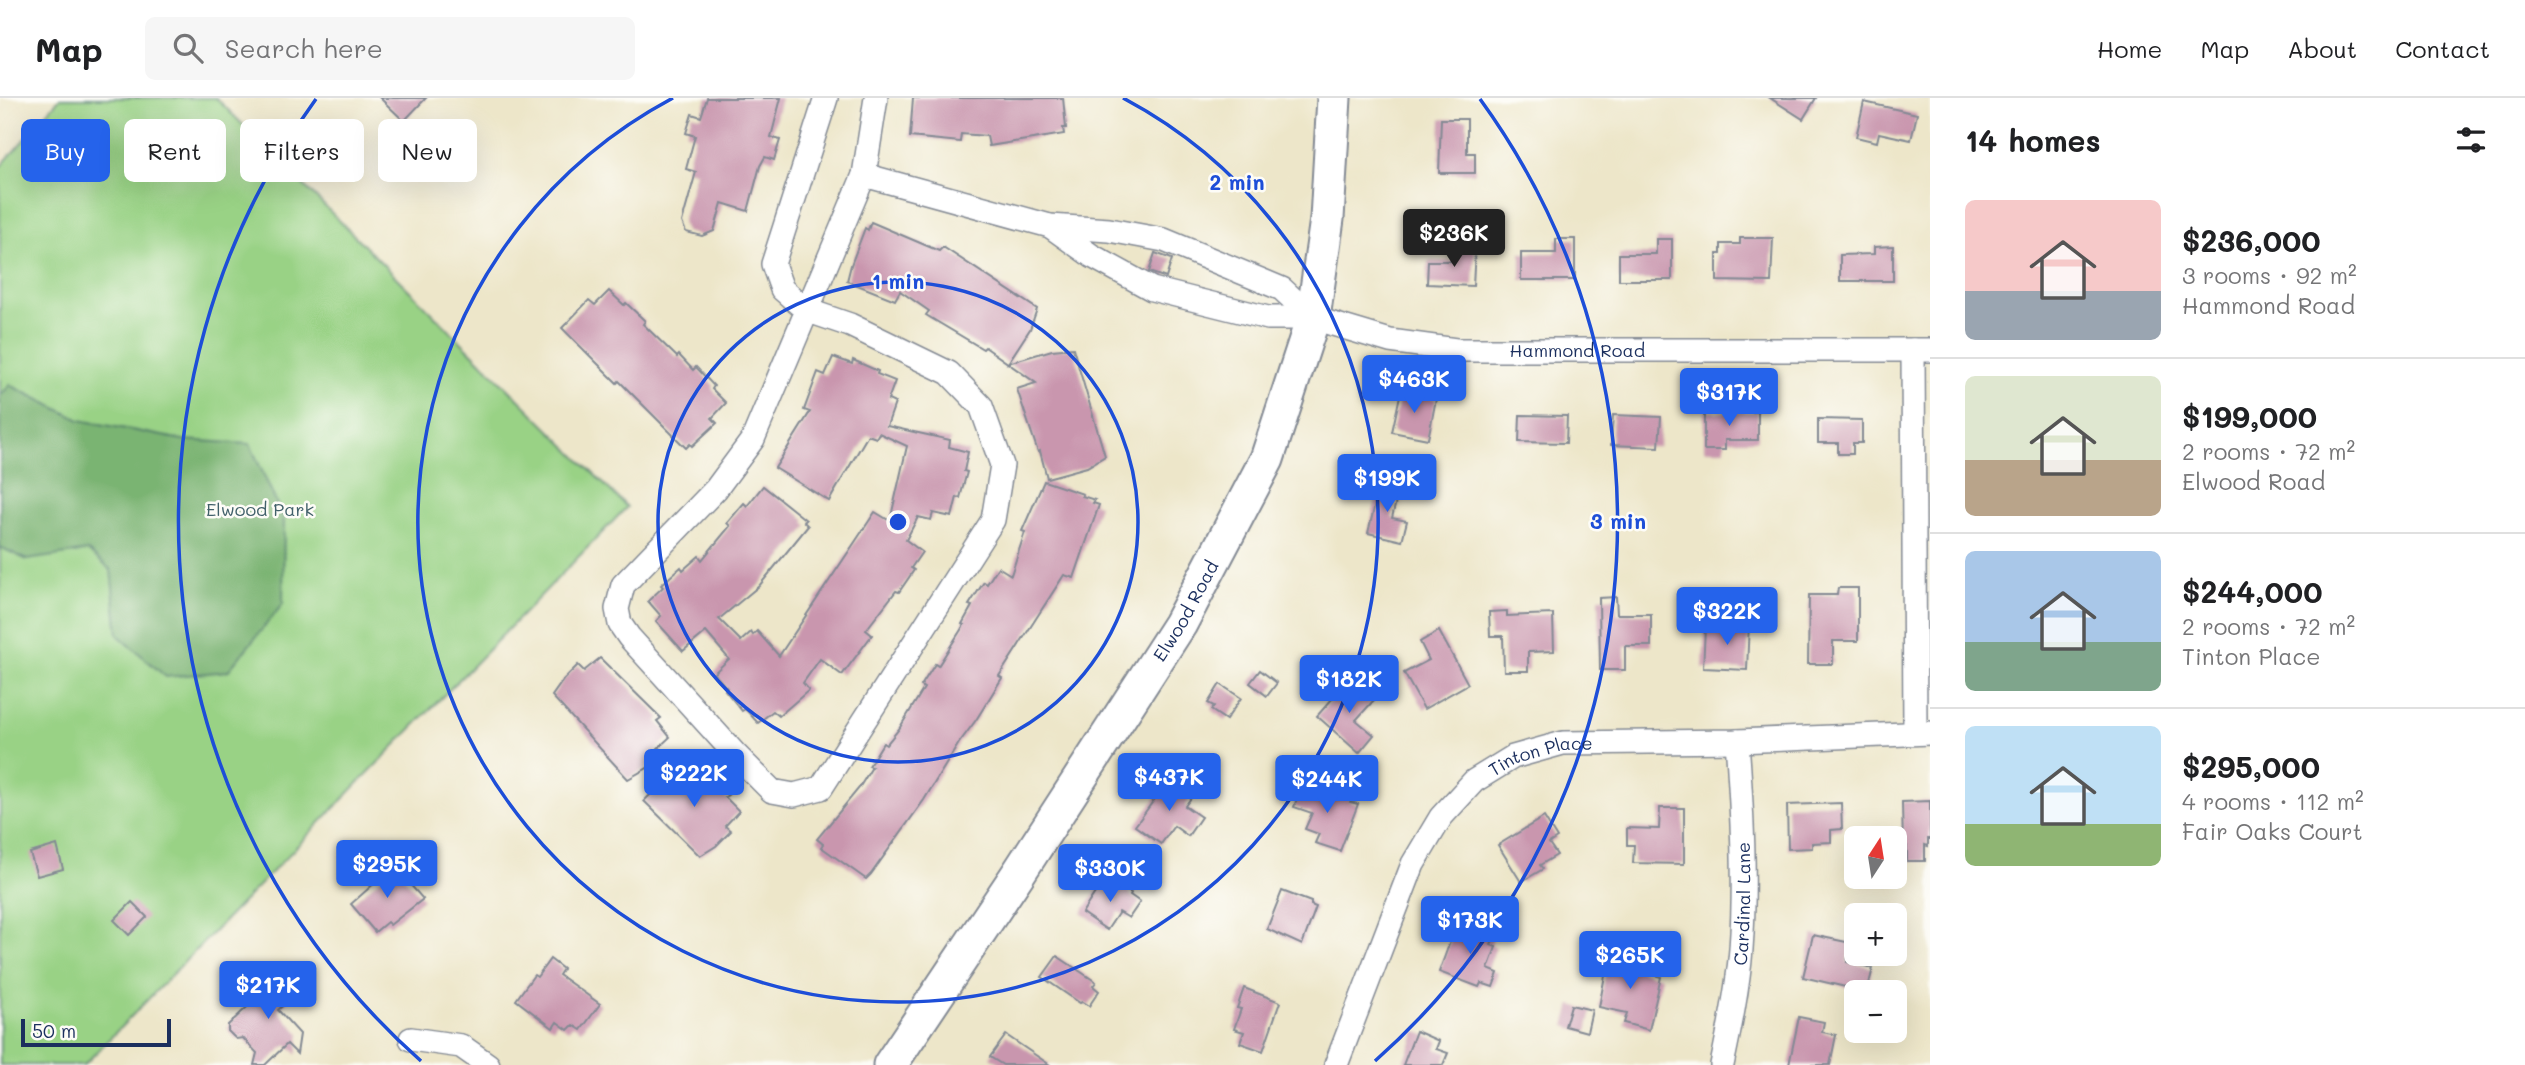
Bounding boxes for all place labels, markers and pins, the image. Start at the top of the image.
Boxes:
pin: $236K [1405,209,1503,269]
pin: $463K [1365,356,1463,415]
pin: $317K [1680,368,1778,428]
pin: $199K [1338,454,1436,514]
centre of rings [886,510,910,534]
pin: $322K [1678,588,1776,647]
pin: $182K [1300,656,1398,715]
pin: $222K [645,750,743,809]
pin: $437K [1120,754,1218,813]
pin: $244K [1278,756,1376,815]
pin: $295K [338,840,436,900]
pin: $330K [1061,844,1159,904]
pin: $173K [1421,896,1519,956]
pin: $265K [1581,932,1679,991]
pin: $217K [219,962,317,1021]

